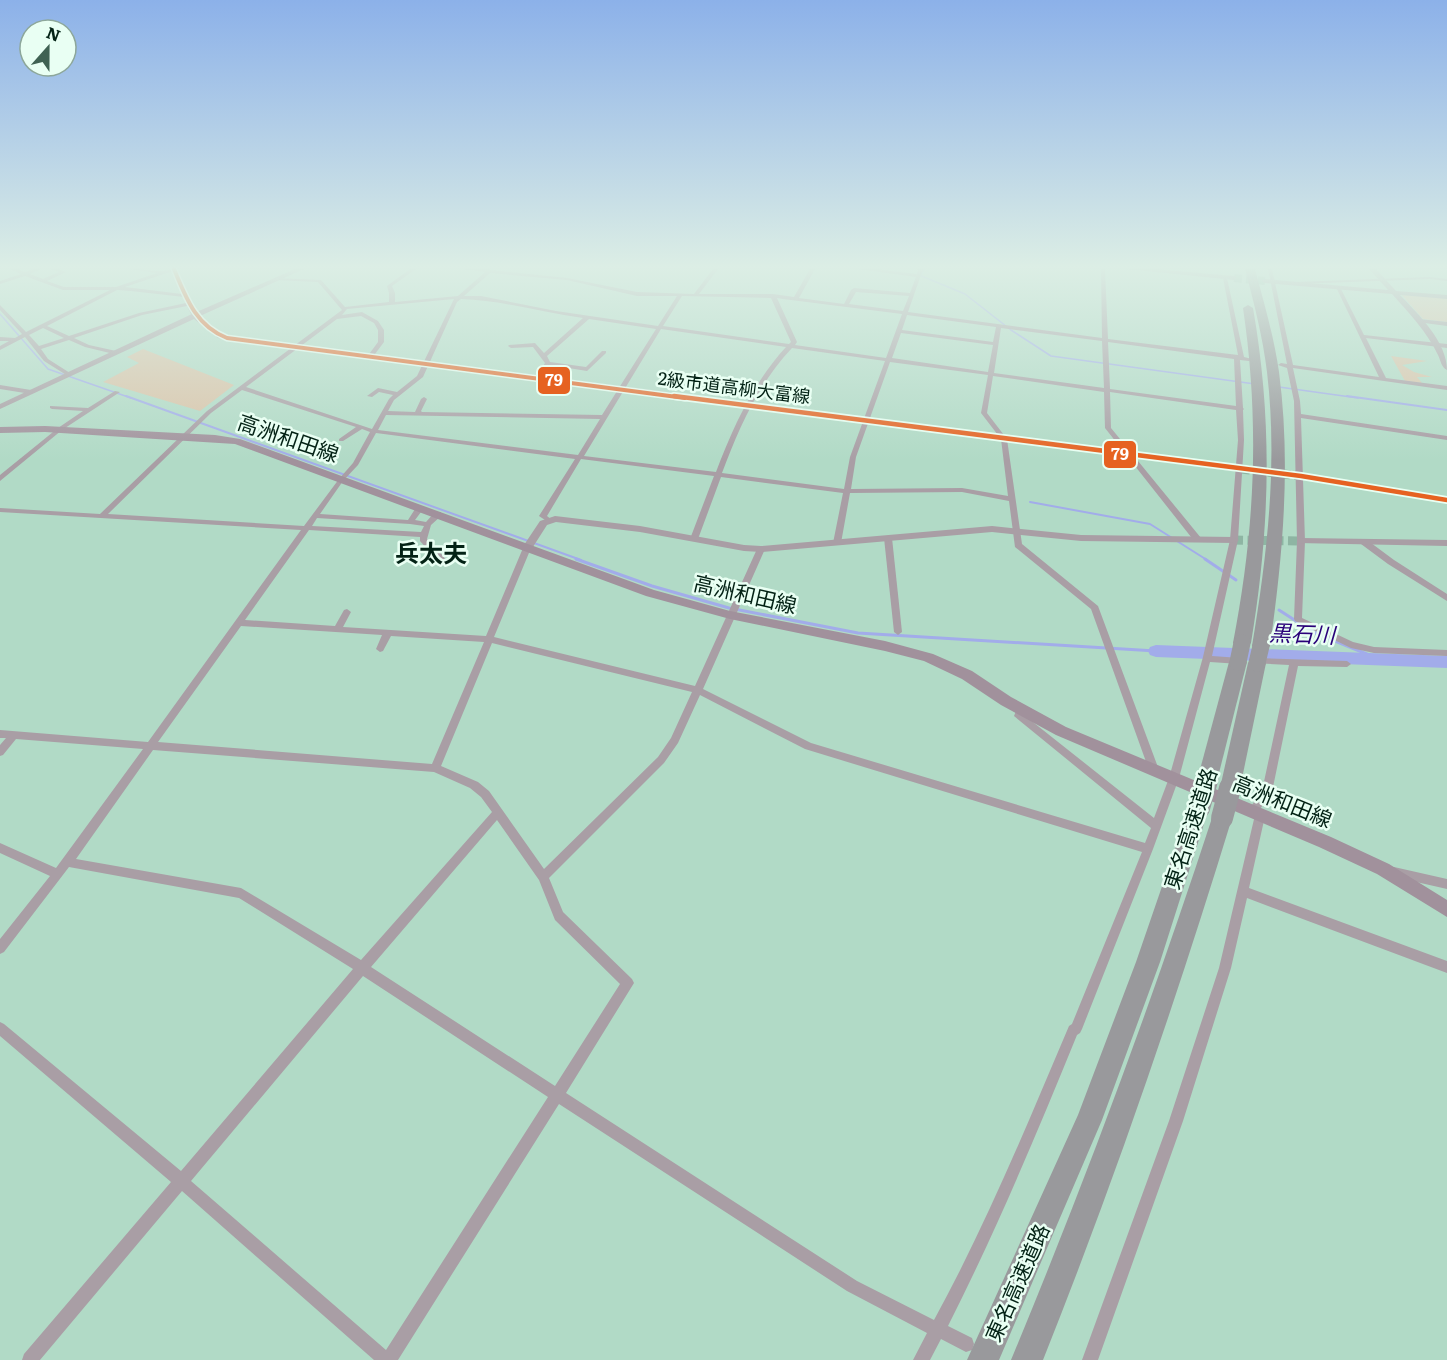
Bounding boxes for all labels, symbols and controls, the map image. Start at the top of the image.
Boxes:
north arrow [18,18,78,78]
text: N [43,19,64,47]
street label: 2級市道高柳大富線 [657,364,812,409]
line badge: 79 [537,366,571,395]
text: 79 [545,367,563,391]
street label: 高洲和田線 [234,405,343,468]
line badge: 79 [1103,440,1137,469]
text: 79 [1111,441,1129,465]
district label: 兵太夫 [395,534,467,569]
street label: 高洲和田線 [691,566,800,619]
water label: 黒石川 [1268,615,1338,650]
street label: 東名高速道路 [1154,764,1223,893]
street label: 高洲和田線 [1228,766,1337,834]
street label: 東名高速道路 [976,1218,1056,1346]

